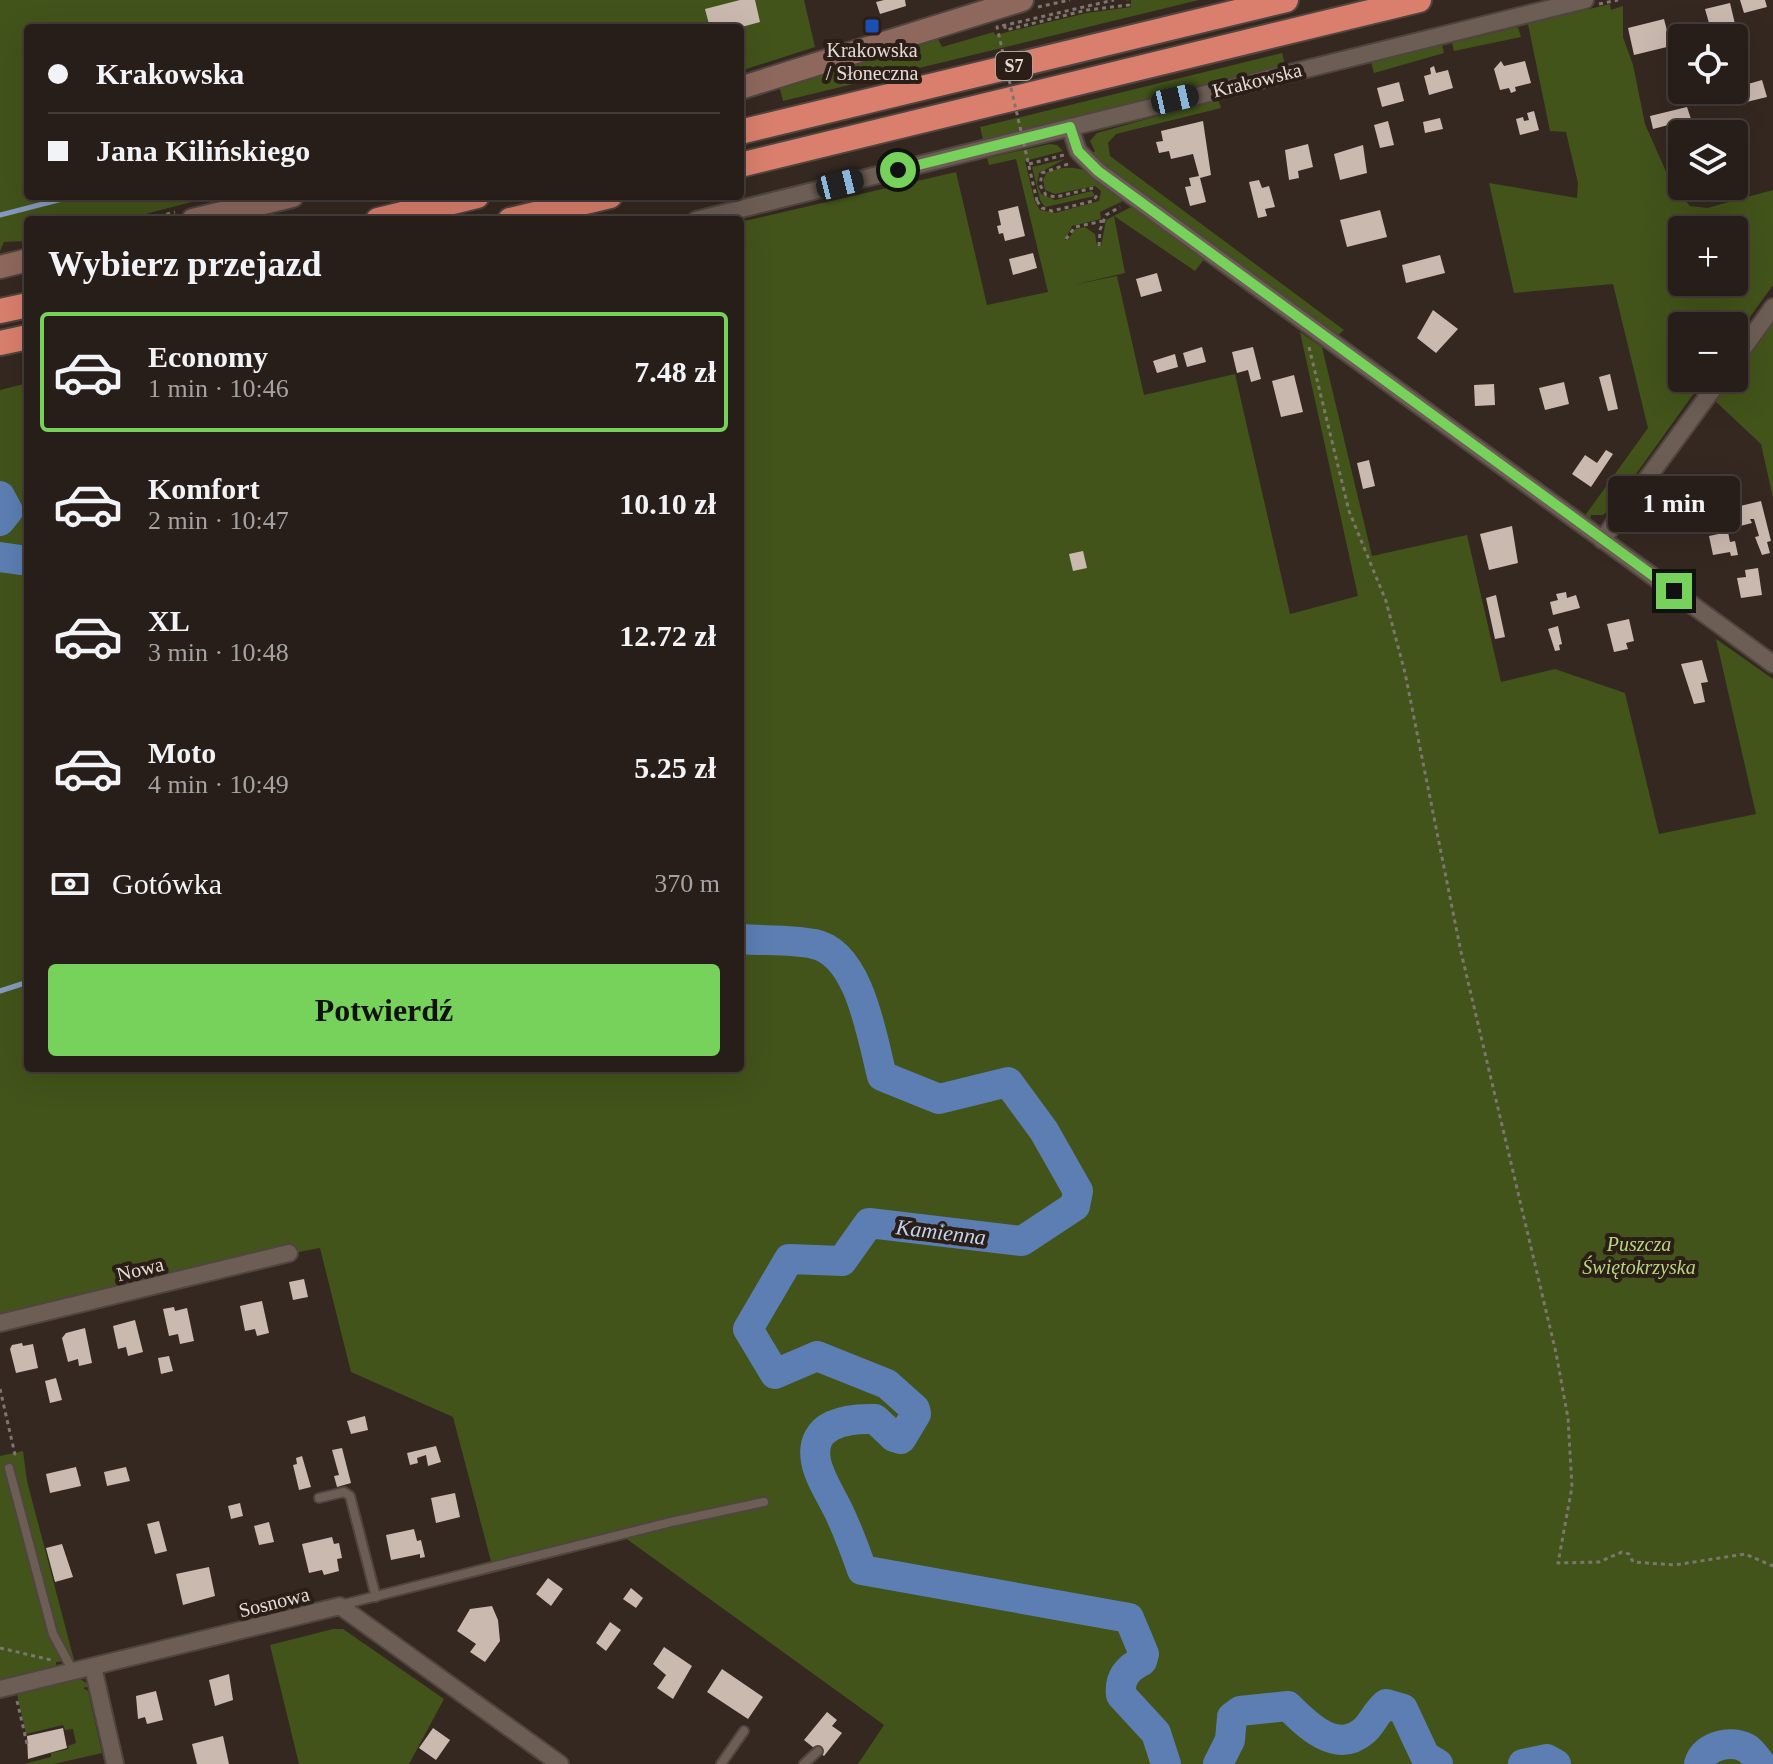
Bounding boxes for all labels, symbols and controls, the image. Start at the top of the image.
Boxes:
marker: Krakowska / Słoneczna [863,17,881,35]
map controls [1668,24,1748,392]
button: locate [1668,24,1748,104]
place label: Krakowska / Słoneczna [826,39,918,84]
road number: S7 [996,52,1032,80]
text: Krakowska [96,57,244,90]
street label: Krakowska [1210,58,1304,102]
car [1149,82,1201,116]
button: layers [1668,120,1748,200]
text: Jana Kilińskiego [96,134,310,167]
route start [880,152,916,188]
car [814,167,866,201]
button: + [1668,216,1748,296]
text: Wybierz przejazd [48,244,322,284]
button: − [1668,312,1748,392]
icon: car [52,336,124,408]
text: Economy [148,340,268,373]
text: 7.48 zł [634,355,716,388]
text: 1 min · 10:46 [148,374,289,403]
icon: car [52,468,124,540]
text: Komfort [148,472,260,505]
callout: 1 min [1608,475,1740,531]
text: 10.10 zł [619,487,716,520]
text: 1 min [1643,489,1705,518]
text: 2 min · 10:47 [148,506,289,535]
route end [1656,573,1692,609]
icon: car [52,600,124,672]
text: XL [148,604,190,637]
text: 12.72 zł [619,619,716,652]
text: 3 min · 10:48 [148,638,289,667]
icon: car [52,732,124,804]
text: Moto [148,736,216,769]
text: 5.25 zł [634,751,716,784]
text: 4 min · 10:49 [148,770,289,799]
icon: cash [48,862,92,906]
text: Gotówka [112,867,222,900]
text: 370 m [654,869,720,898]
button: Potwierdź [48,964,720,1056]
water label: Kamienna [894,1214,987,1250]
park label: Puszcza Świętokrzyska [1582,1233,1696,1279]
street label: Nowa [114,1253,166,1285]
street label: Sosnowa [236,1583,312,1621]

